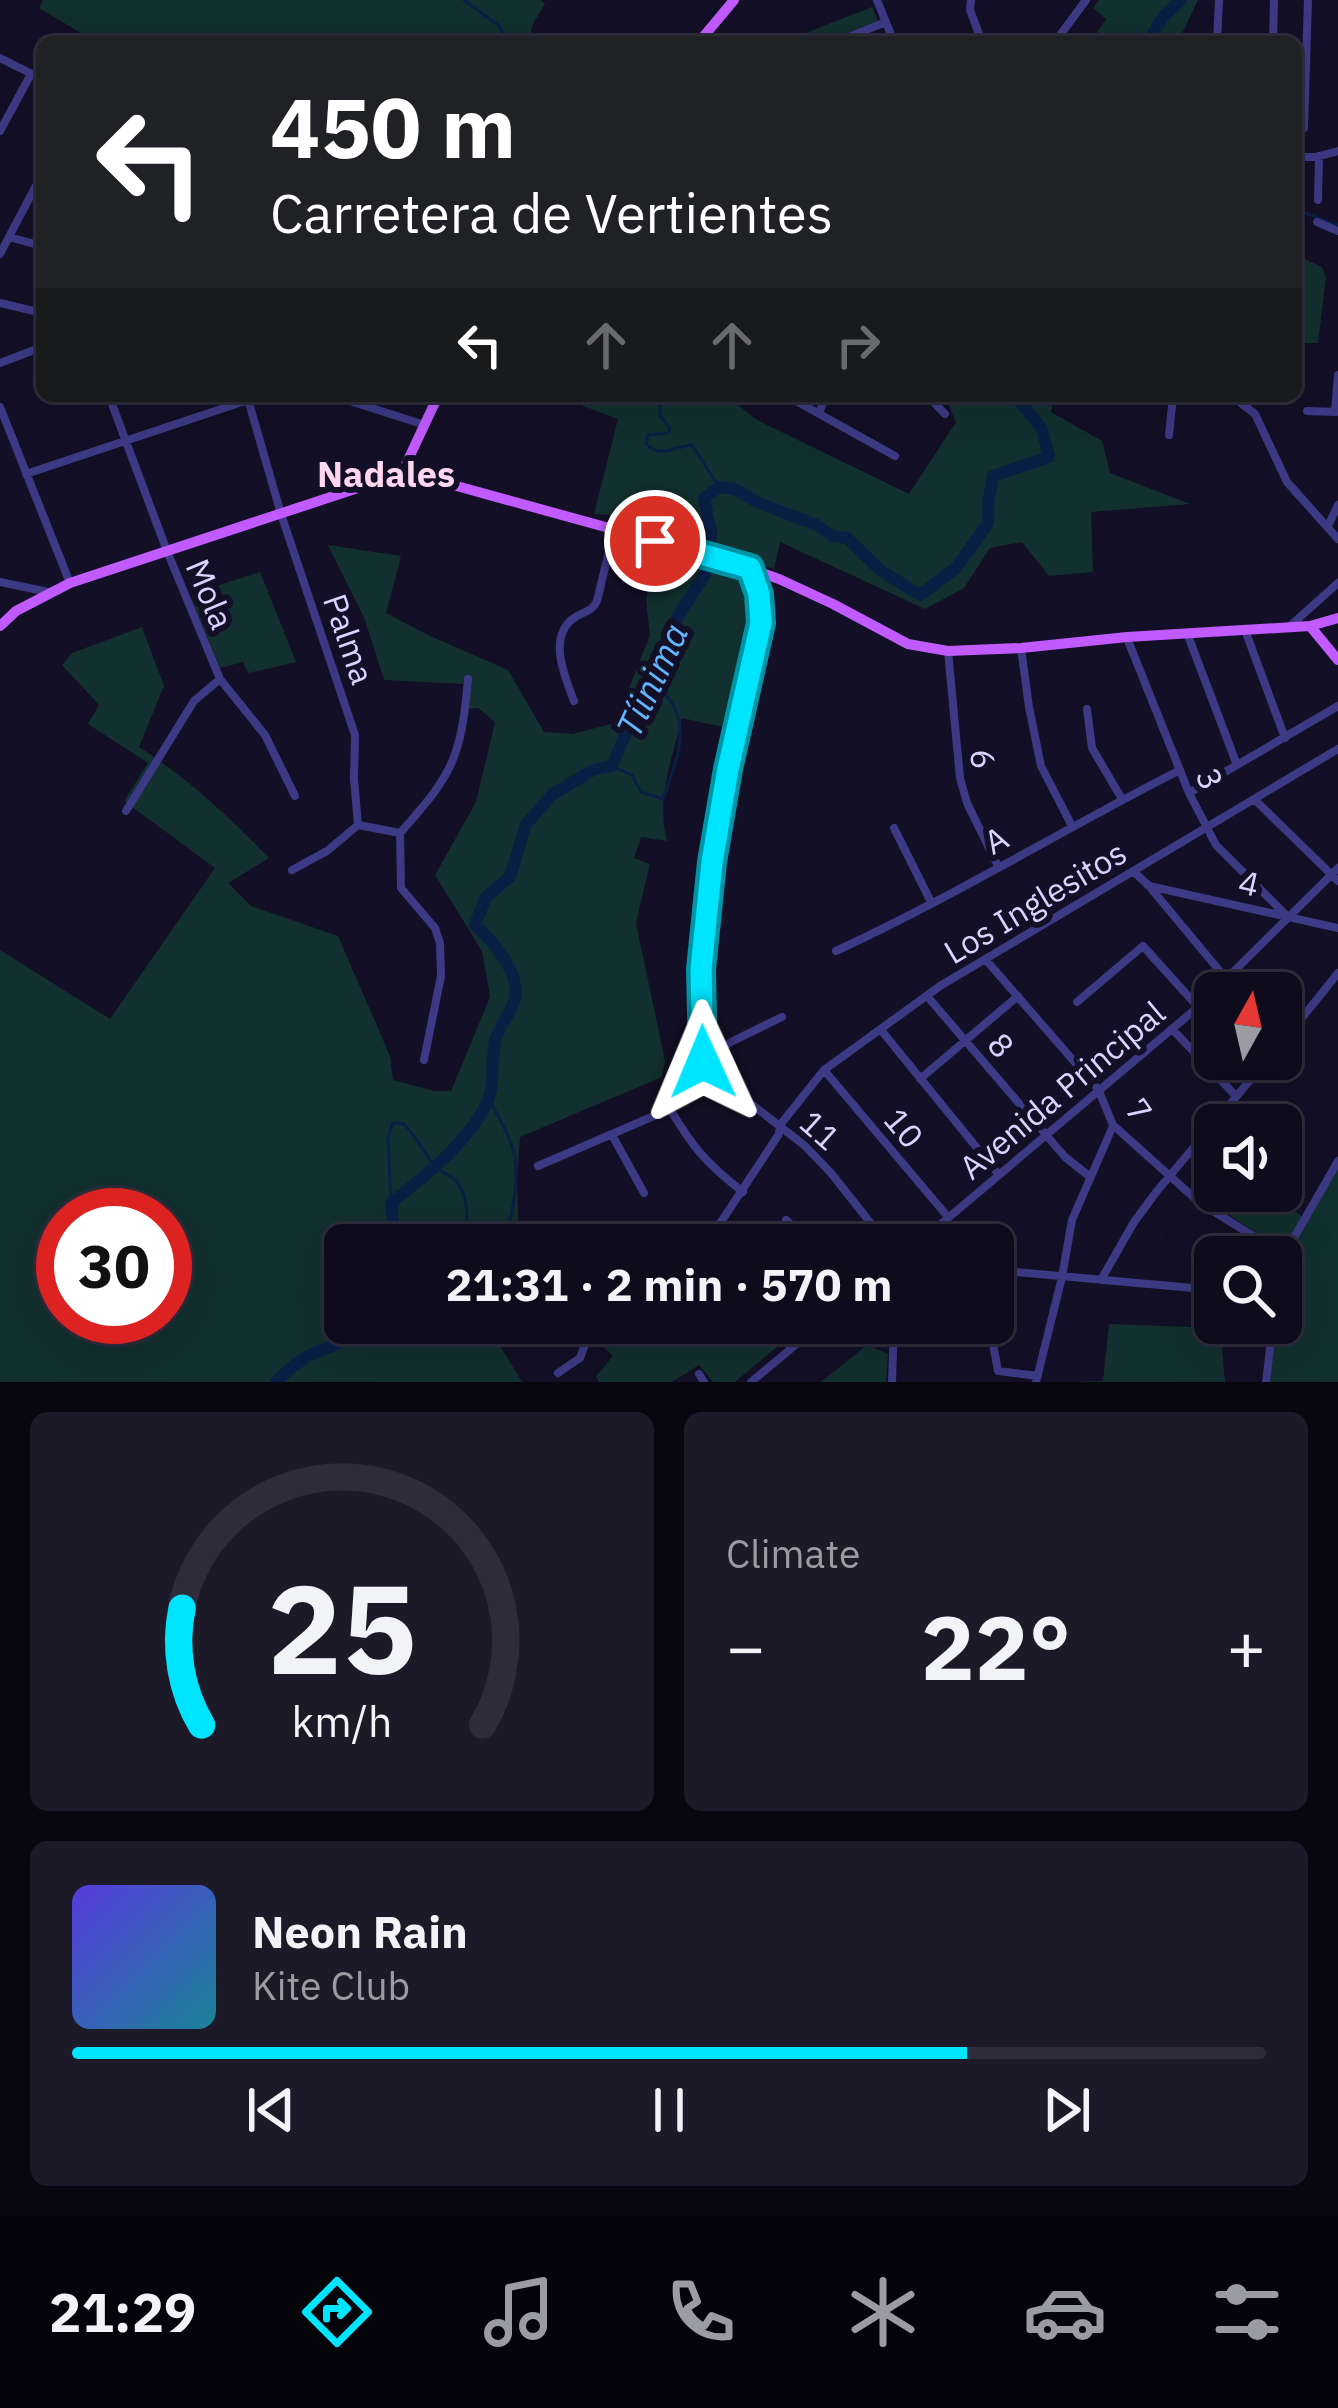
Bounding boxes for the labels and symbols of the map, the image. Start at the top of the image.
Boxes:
district label: Nadales [317,450,455,497]
pin [604,490,706,592]
street label: Mola [177,552,244,635]
street label: Palma [314,588,385,690]
water label: Tíinima [605,615,698,744]
street label: 6 [961,746,1006,772]
street label: 3 [1187,761,1234,797]
street label: A [976,816,1015,863]
street label: Los Inglesitos [936,830,1134,973]
street label: 4 [1235,859,1264,906]
north arrow [1194,972,1302,1080]
street label: Avenida Principal [950,991,1173,1188]
position arrow [640,999,766,1125]
street label: 8 [979,1023,1024,1066]
street label: 7 [1116,1089,1163,1130]
street label: 10 [875,1099,934,1157]
street label: 11 [791,1100,849,1159]
speed limit sign: 30 [36,1188,192,1344]

